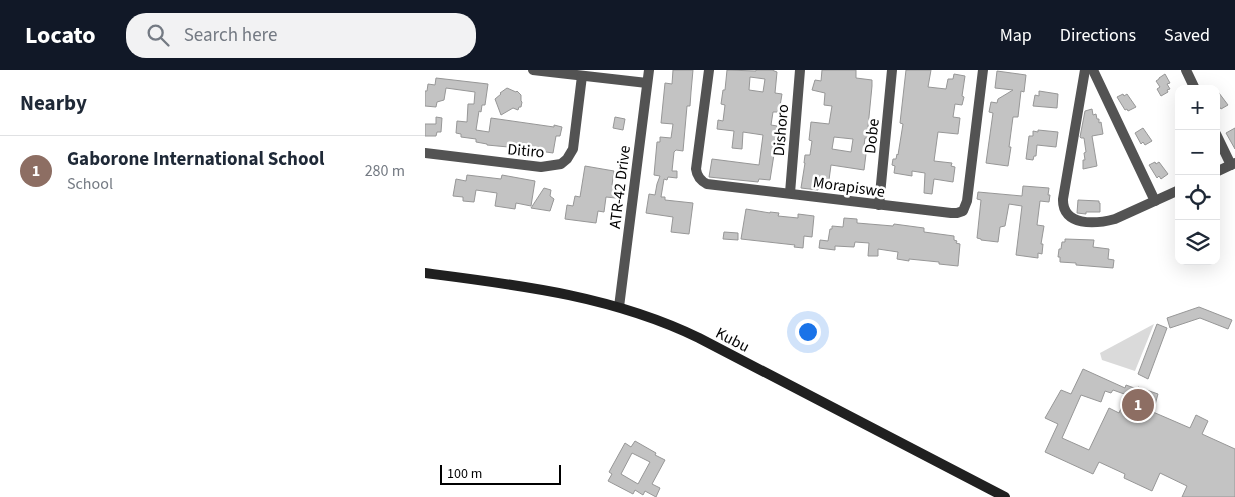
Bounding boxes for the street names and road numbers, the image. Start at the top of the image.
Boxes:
street label: Dishoro [768,103,794,157]
street label: Dobe [859,117,885,155]
street label: Ditiro [506,138,545,164]
street label: ATR-42 Drive [604,144,636,230]
street label: Morapiswe [811,171,886,203]
street label: Kubu [712,322,753,358]

